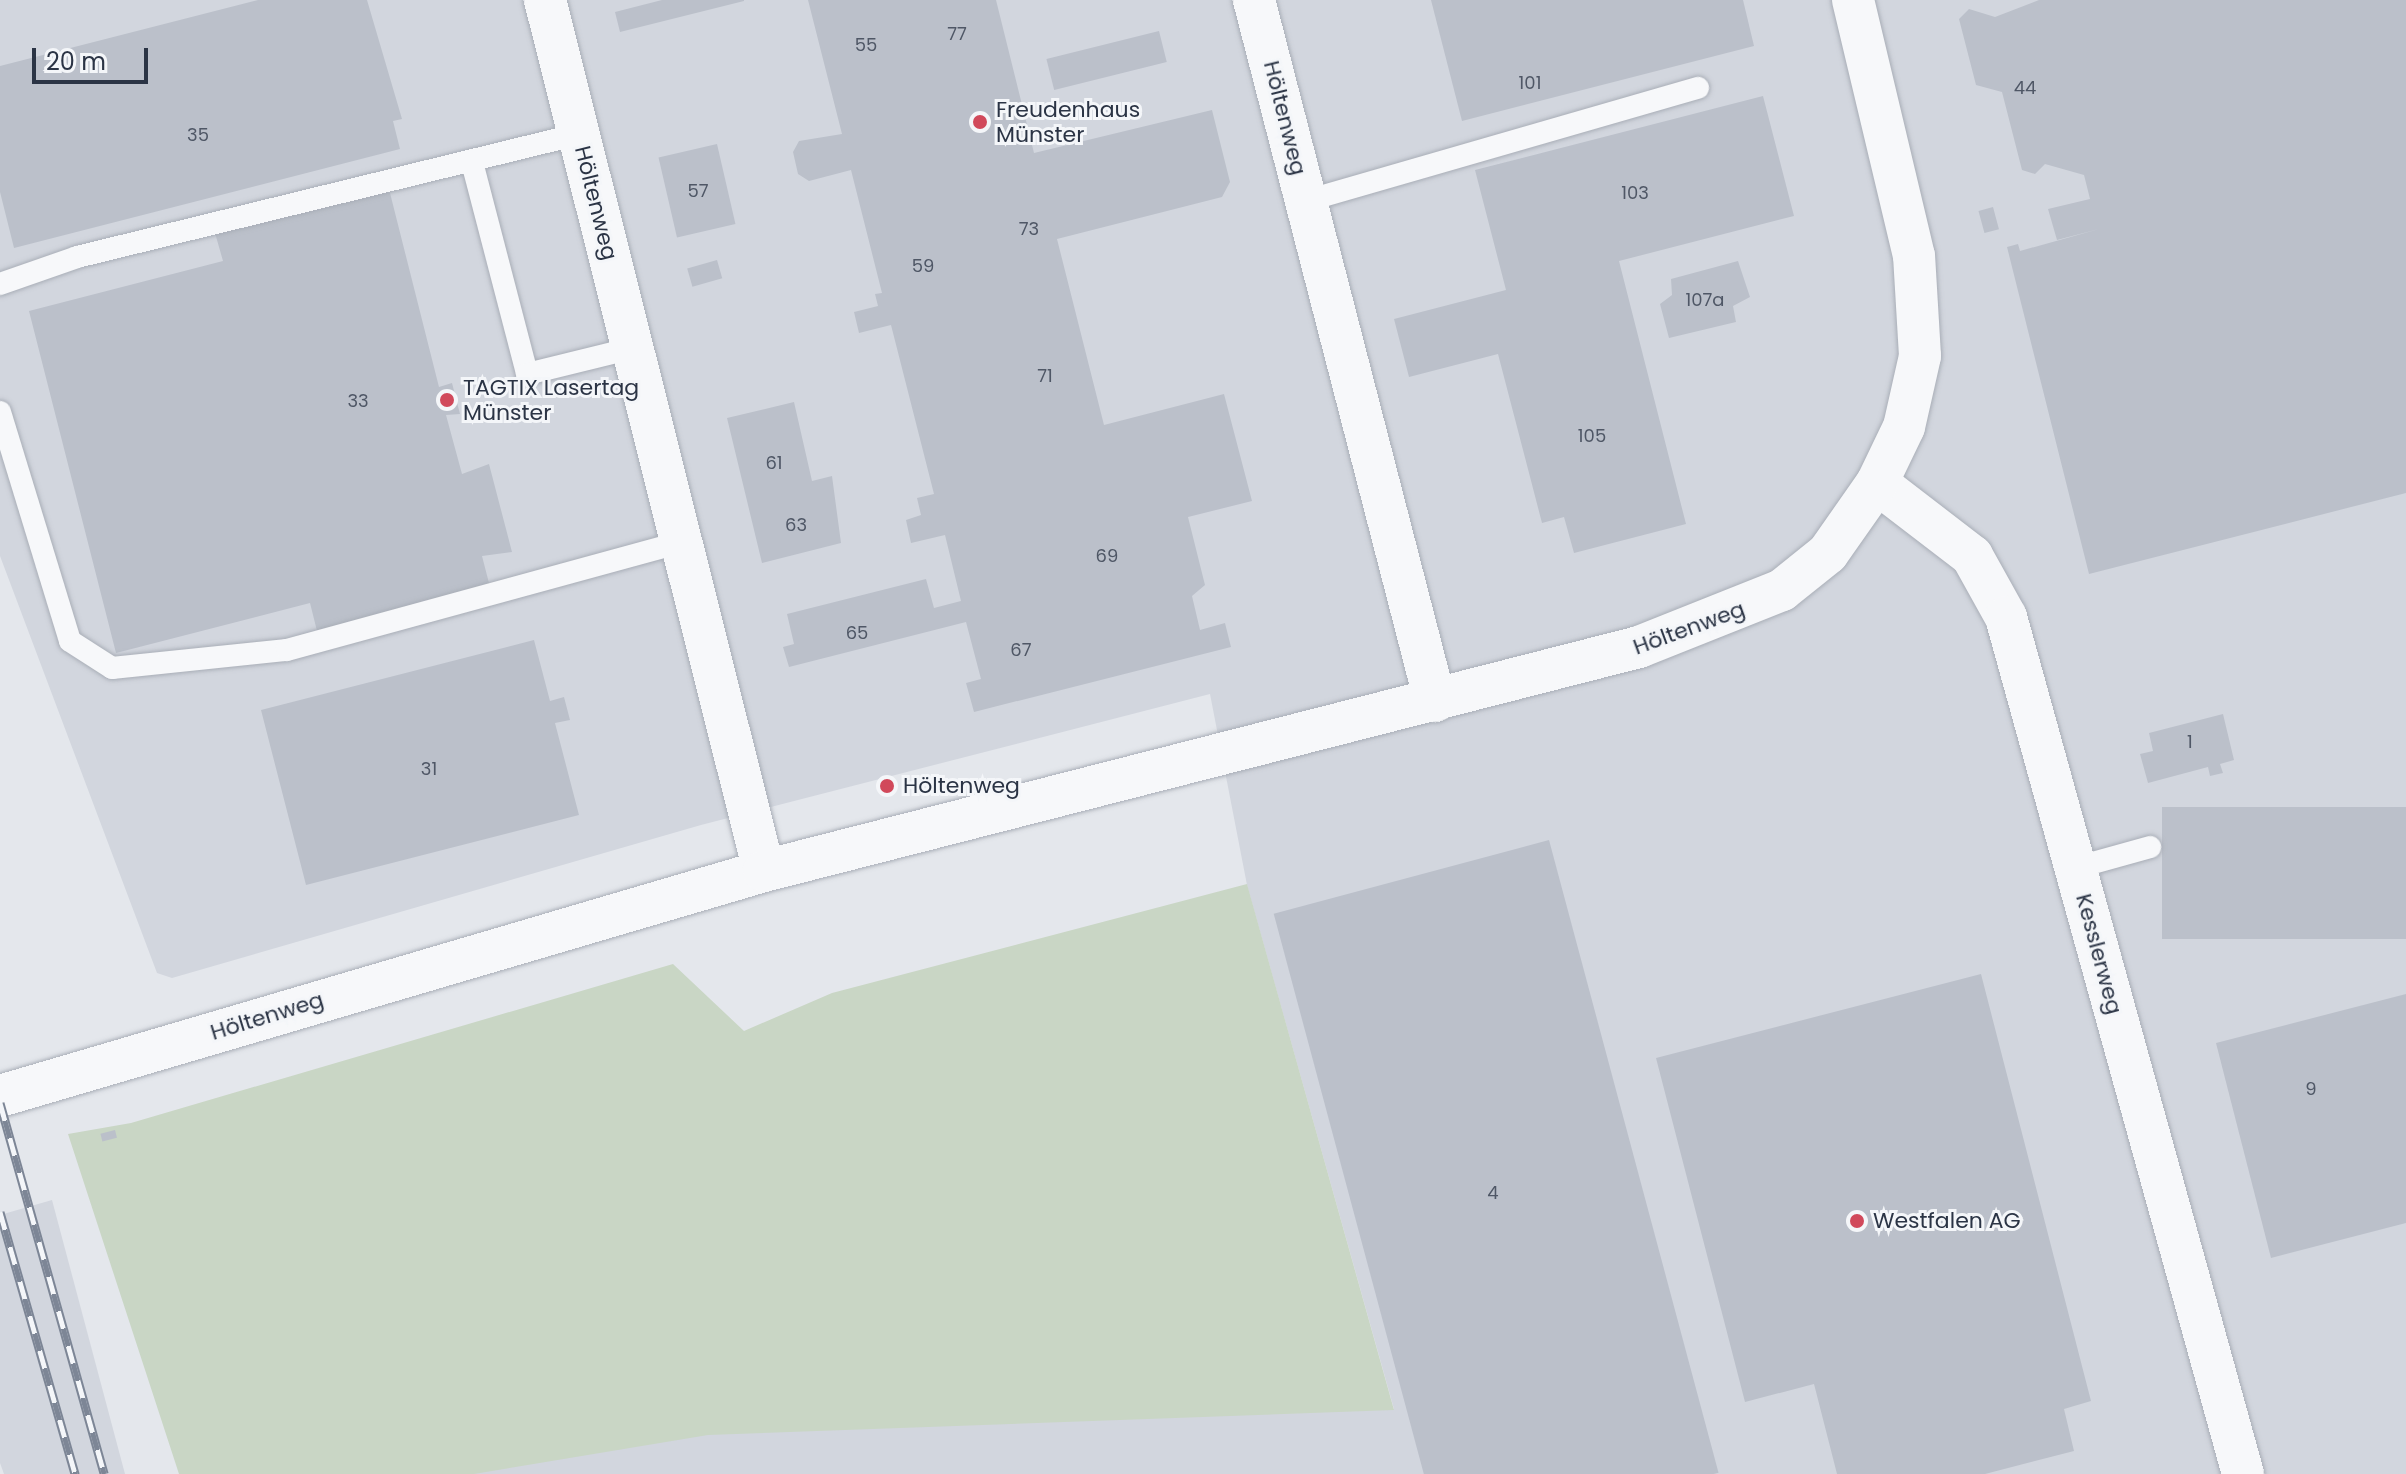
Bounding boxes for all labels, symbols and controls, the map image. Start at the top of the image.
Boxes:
house number: 77 [947,23,967,45]
scale bar [36,32,152,82]
house number: 55 [855,34,877,56]
text: 20 m [46,45,106,78]
street label: Höltenweg [1258,58,1312,178]
house number: 101 [1519,72,1541,94]
house number: 44 [2014,77,2036,99]
place label: Freudenhaus Münster [996,96,1140,148]
marker: Freudenhaus Münster [971,113,989,131]
house number: 35 [187,124,209,146]
street label: Höltenweg [569,143,623,263]
house number: 57 [687,180,709,202]
house number: 103 [1621,182,1649,204]
house number: 73 [1019,218,1039,240]
house number: 59 [912,255,934,277]
house number: 107a [1685,289,1725,311]
house number: 71 [1037,365,1053,387]
place label: TAGTIX Lasertag Münster [463,374,639,426]
house number: 33 [347,390,369,412]
marker: TAGTIX Lasertag Münster [438,391,456,409]
house number: 105 [1578,425,1606,447]
house number: 61 [765,452,783,474]
house number: 63 [785,514,807,536]
house number: 69 [1096,545,1118,567]
street label: Höltenweg [1630,596,1748,660]
house number: 65 [846,622,868,644]
house number: 67 [1010,639,1032,661]
house number: 1 [2187,731,2193,753]
house number: 31 [421,758,437,780]
place label: Höltenweg [903,773,1020,799]
marker: Höltenweg [878,777,896,795]
street label: Kesslerweg [2070,891,2128,1017]
street label: Höltenweg [207,986,327,1046]
house number: 9 [2305,1078,2317,1100]
house number: 4 [1487,1182,1499,1204]
place label: Westfalen AG [1873,1208,2021,1234]
marker: Westfalen AG [1848,1212,1866,1230]

